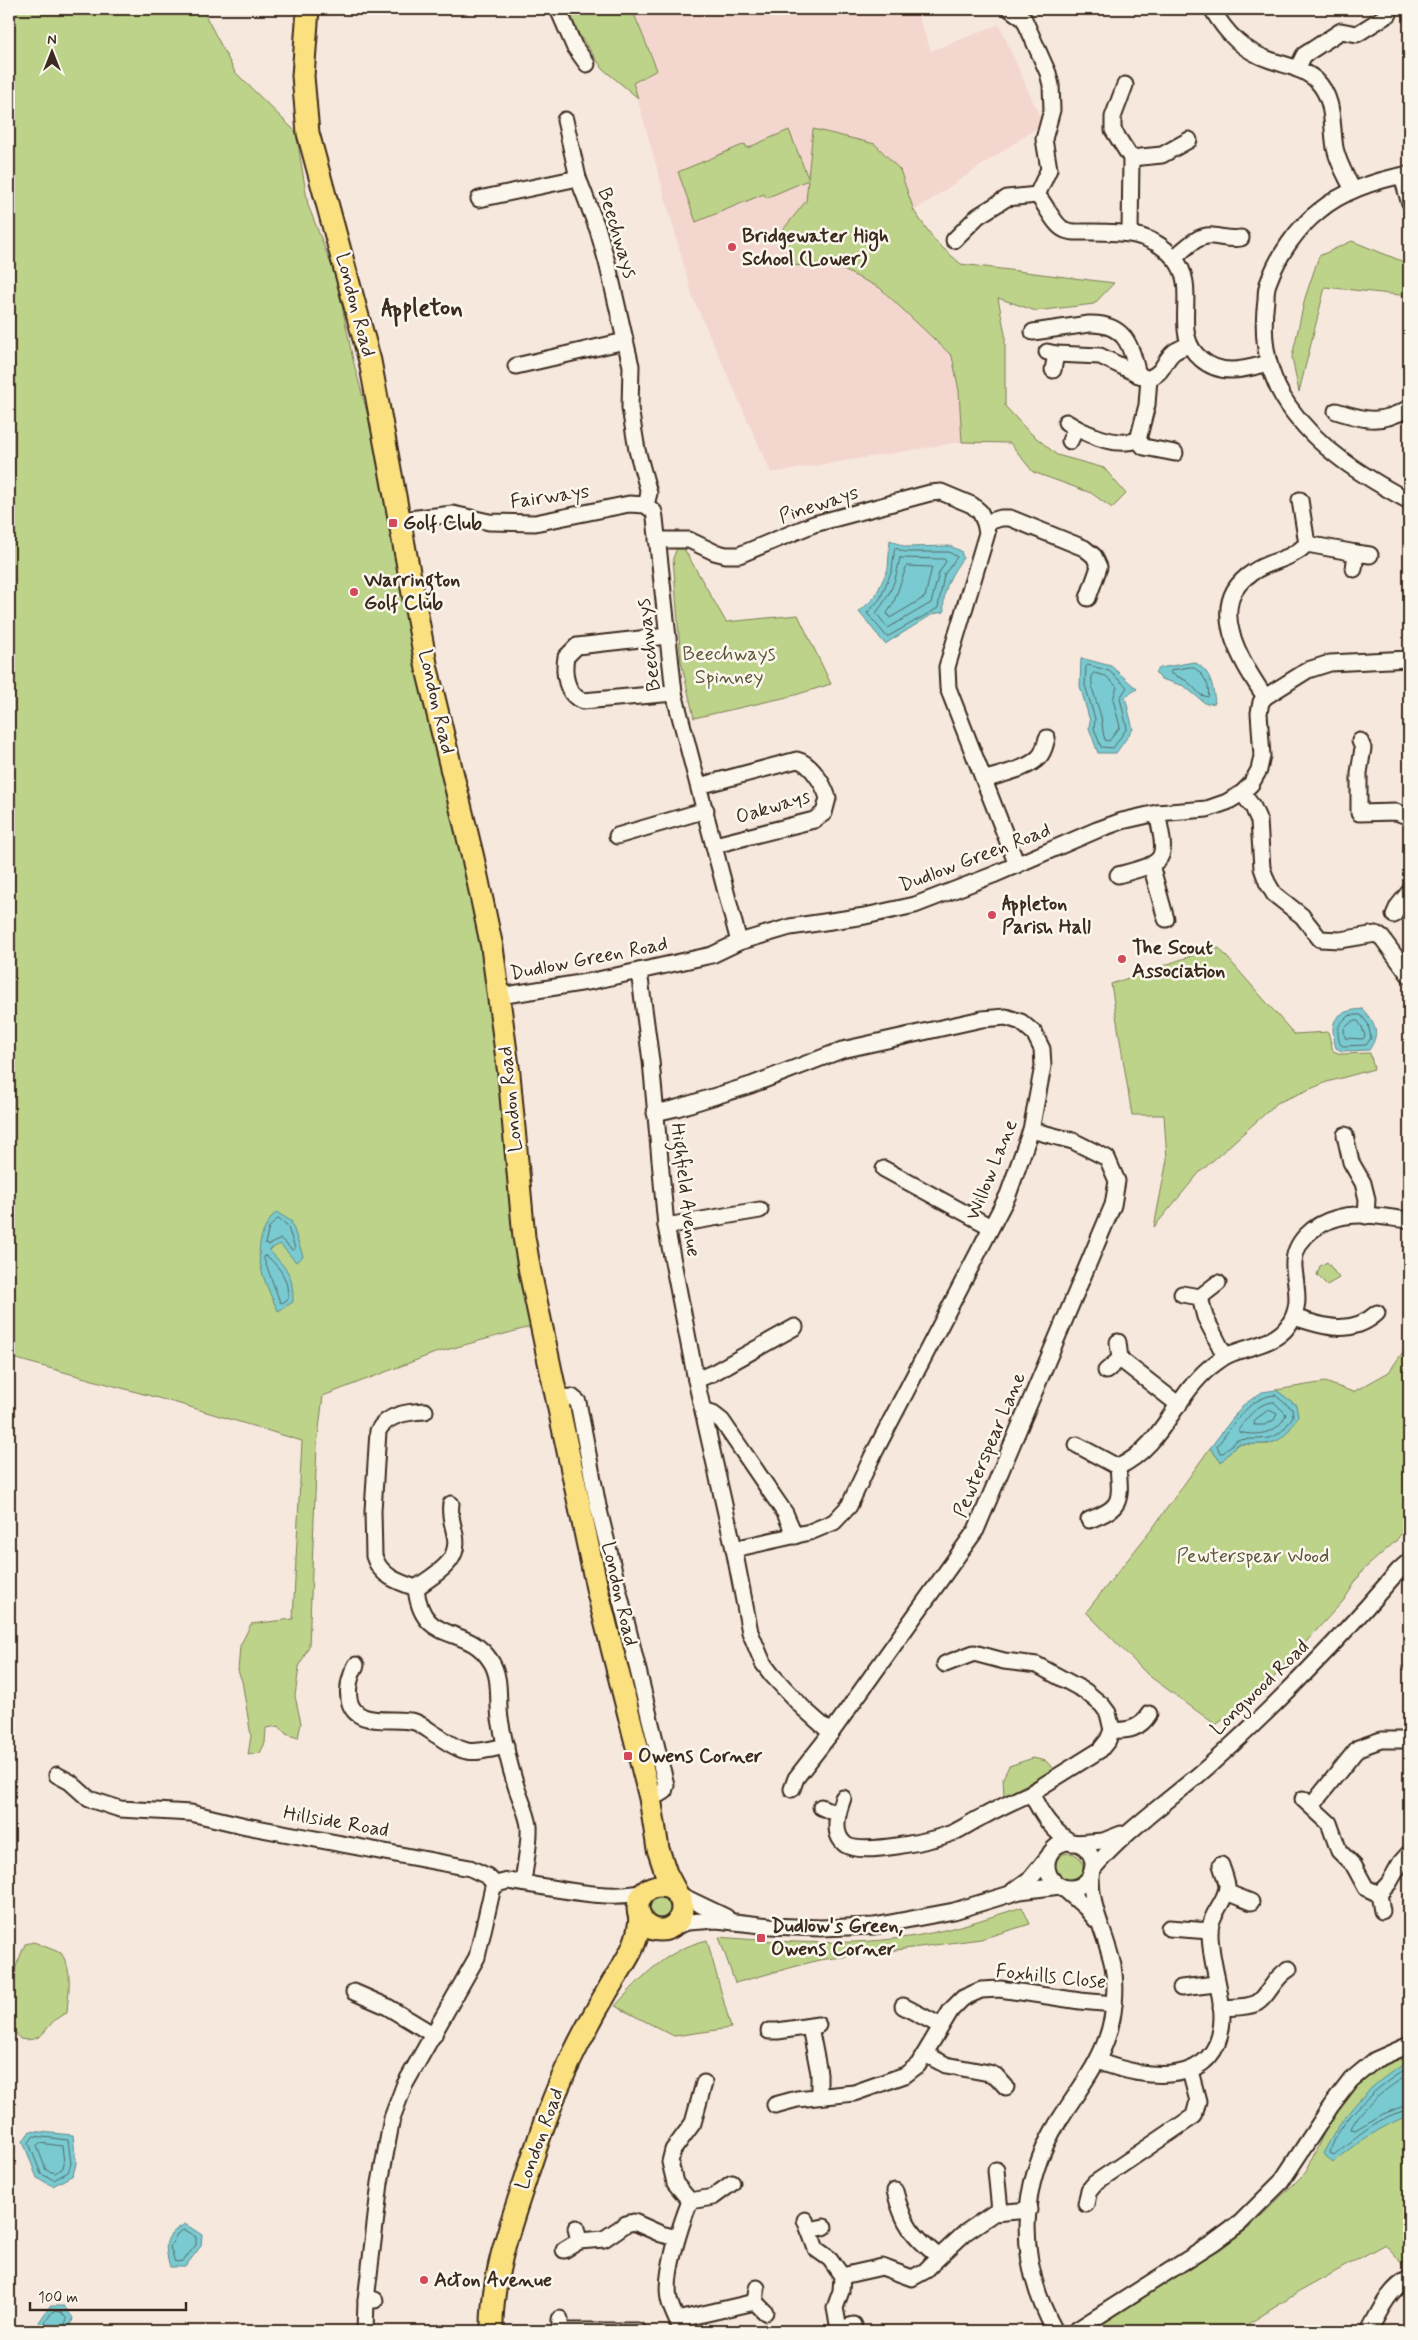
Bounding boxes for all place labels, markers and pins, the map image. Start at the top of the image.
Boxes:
place label: Bridgewater High School (Lower) [742,223,889,273]
marker: Bridgewater High School (Lower) [726,241,738,253]
place label: Golf Club [403,510,482,537]
marker: Golf Club [387,517,399,529]
place label: Warrington Golf Club [363,567,460,617]
marker: Warrington Golf Club [348,586,360,598]
place label: Appleton Parish Hall [1002,891,1091,941]
marker: Appleton Parish Hall [986,909,998,921]
place label: The Scout Association [1132,935,1225,985]
marker: The Scout Association [1116,953,1128,965]
place label: Owens Corner [638,1743,763,1770]
marker: Owens Corner [622,1750,634,1762]
place label: Dudlow's Green, Owens Corner [771,1913,904,1963]
marker: Dudlow's Green, Owens Corner [755,1932,767,1944]
place label: Acton Avenue [434,2267,552,2294]
marker: Acton Avenue [418,2274,430,2286]

